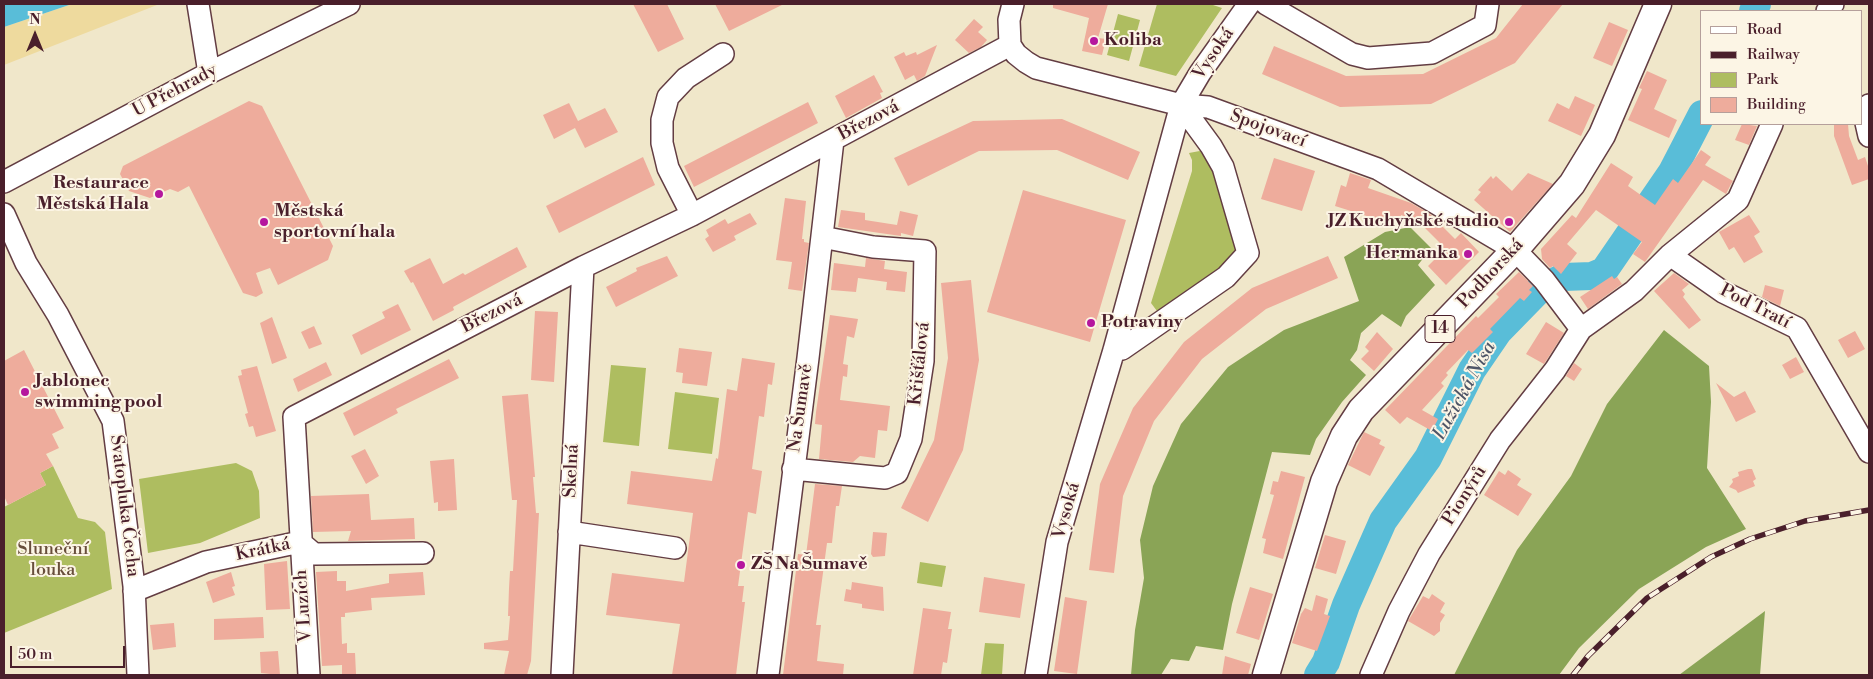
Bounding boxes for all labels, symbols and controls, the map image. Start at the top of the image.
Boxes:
north arrow [10,10,60,60]
legend [1700,10,1863,125]
text: N [29,11,41,29]
text: Road [1747,20,1782,39]
street label: Vysoká [1189,24,1239,84]
place label: Koliba [1104,30,1162,52]
marker: Koliba [1088,35,1100,47]
text: Railway [1747,45,1800,64]
street label: U Přehrady [129,60,221,122]
text: Park [1747,70,1778,89]
text: Building [1747,95,1806,114]
street label: Březová [835,96,903,146]
street label: Spojovací [1227,105,1309,153]
place label: Restaurace Městská Hala [36,173,149,215]
marker: Restaurace Městská Hala [153,188,165,200]
place label: Městská sportovní hala [274,201,395,243]
place label: JZ Kuchyňské studio [1328,211,1499,233]
marker: Městská sportovní hala [258,216,270,228]
marker: JZ Kuchyňské studio [1503,216,1515,228]
street label: Podhorská [1453,235,1529,313]
place label: Hermanka [1366,243,1458,265]
marker: Hermanka [1462,248,1474,260]
street label: Pod Tratí [1716,280,1794,334]
street label: Březová [458,289,526,339]
place label: Potraviny [1101,312,1183,334]
road number: 14 [1425,316,1455,342]
marker: Potraviny [1085,317,1097,329]
street label: Křišťálová [905,321,935,407]
water label: Lužická Nisa [1429,338,1501,444]
street label: Na Šumavě [784,362,818,454]
place label: Jablonec swimming pool [35,371,162,414]
marker: Jablonec swimming pool [19,386,31,398]
street label: Svatopluka Čecha [105,434,143,578]
street label: Skelná [560,444,584,498]
street label: Pionýrů [1438,462,1492,530]
street label: Vysoká [1049,480,1085,542]
street label: Krátká [234,534,292,566]
park label: Sluneční louka [17,539,89,582]
place label: ZŠ Na Šumavě [751,554,868,576]
marker: ZŠ Na Šumavě [735,559,747,571]
street label: V Luzích [291,569,317,643]
scale bar [12,636,128,668]
text: 50 m [18,645,52,664]

